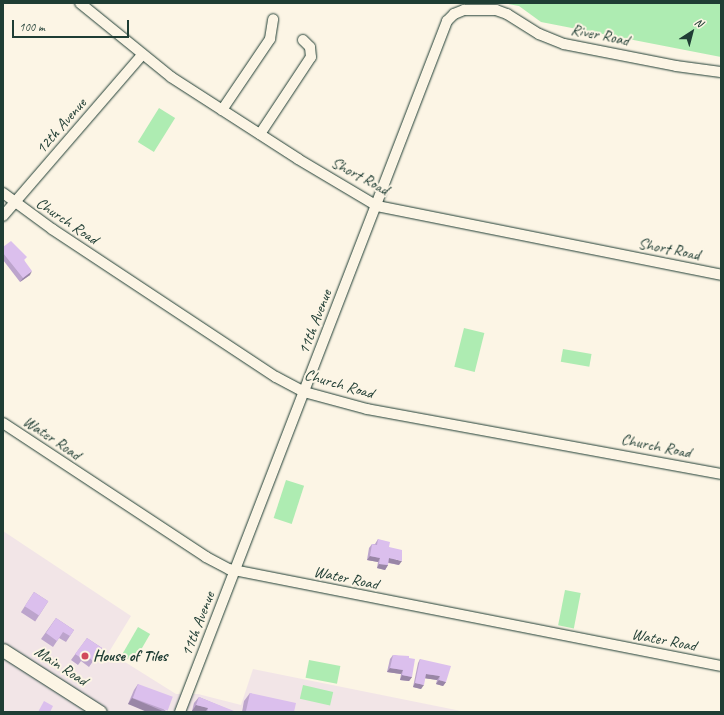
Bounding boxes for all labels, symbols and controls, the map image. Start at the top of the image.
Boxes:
scale bar [14,12,131,38]
north arrow [672,12,712,52]
text: N [692,15,706,30]
text: 100 m [19,19,45,35]
street label: River Road [569,20,631,50]
street label: 12th Avenue [32,94,90,158]
street label: Short Road [328,153,392,199]
street label: Church Road [32,193,102,249]
street label: Short Road [636,234,702,264]
street label: 11th Avenue [294,287,336,357]
street label: Church Road [302,365,376,403]
street label: Water Road [20,412,84,464]
street label: Church Road [619,430,693,462]
street label: Water Road [312,562,380,594]
street label: 11th Avenue [177,589,219,659]
street label: Water Road [630,624,698,656]
street label: Main Road [31,642,91,690]
place label: House of Tiles [93,646,167,666]
marker: House of Tiles [80,651,90,661]

